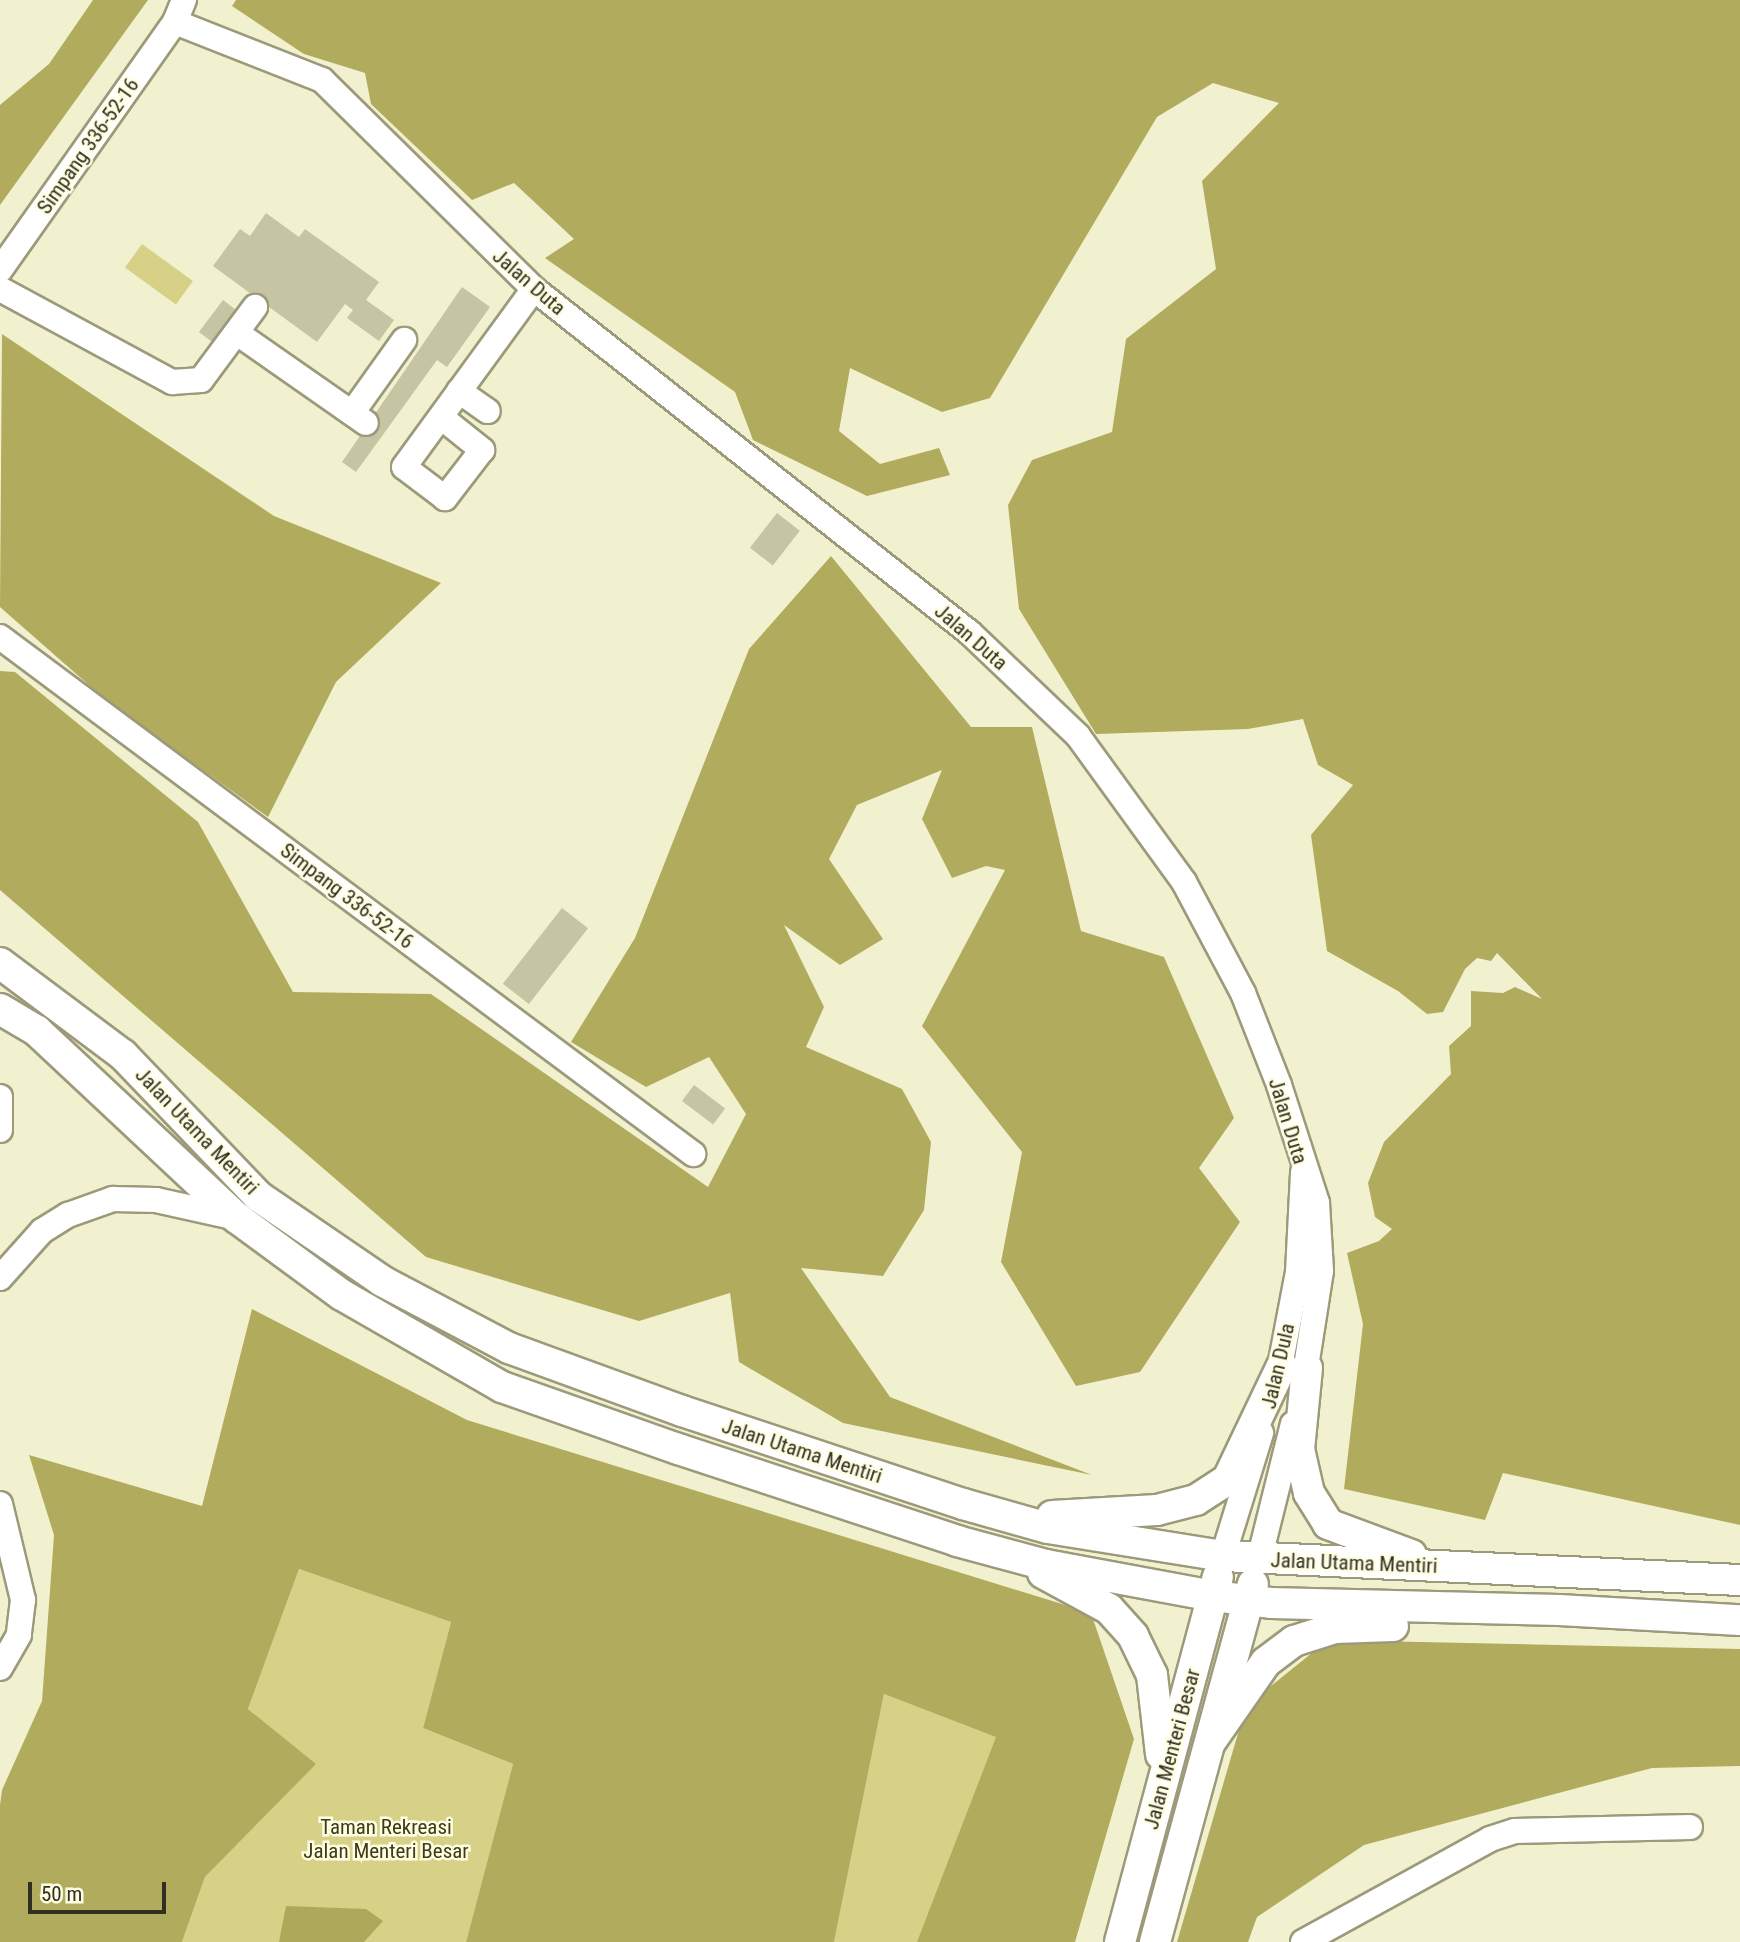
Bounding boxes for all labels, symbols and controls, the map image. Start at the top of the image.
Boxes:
street label: Simpang 336-52-16 [32,73,144,219]
street label: Jalan Duta [487,243,571,321]
street label: Jalan Duta [929,598,1013,676]
street label: Simpang 336-52-16 [275,838,419,954]
street label: Jalan Utama Mentiri [130,1062,264,1200]
street label: Jalan Duta [1263,1075,1313,1167]
street label: Jalan Dula [1256,1321,1300,1411]
street label: Jalan Utama Mentiri [719,1413,885,1489]
street label: Jalan Utama Mentiri [1270,1547,1438,1579]
street label: Jalan Menteri Besar [1138,1666,1206,1832]
park label: Taman Rekreasi Jalan Menteri Besar [303,1814,469,1864]
scale bar [32,1868,170,1912]
text: 50 m [41,1882,82,1906]

